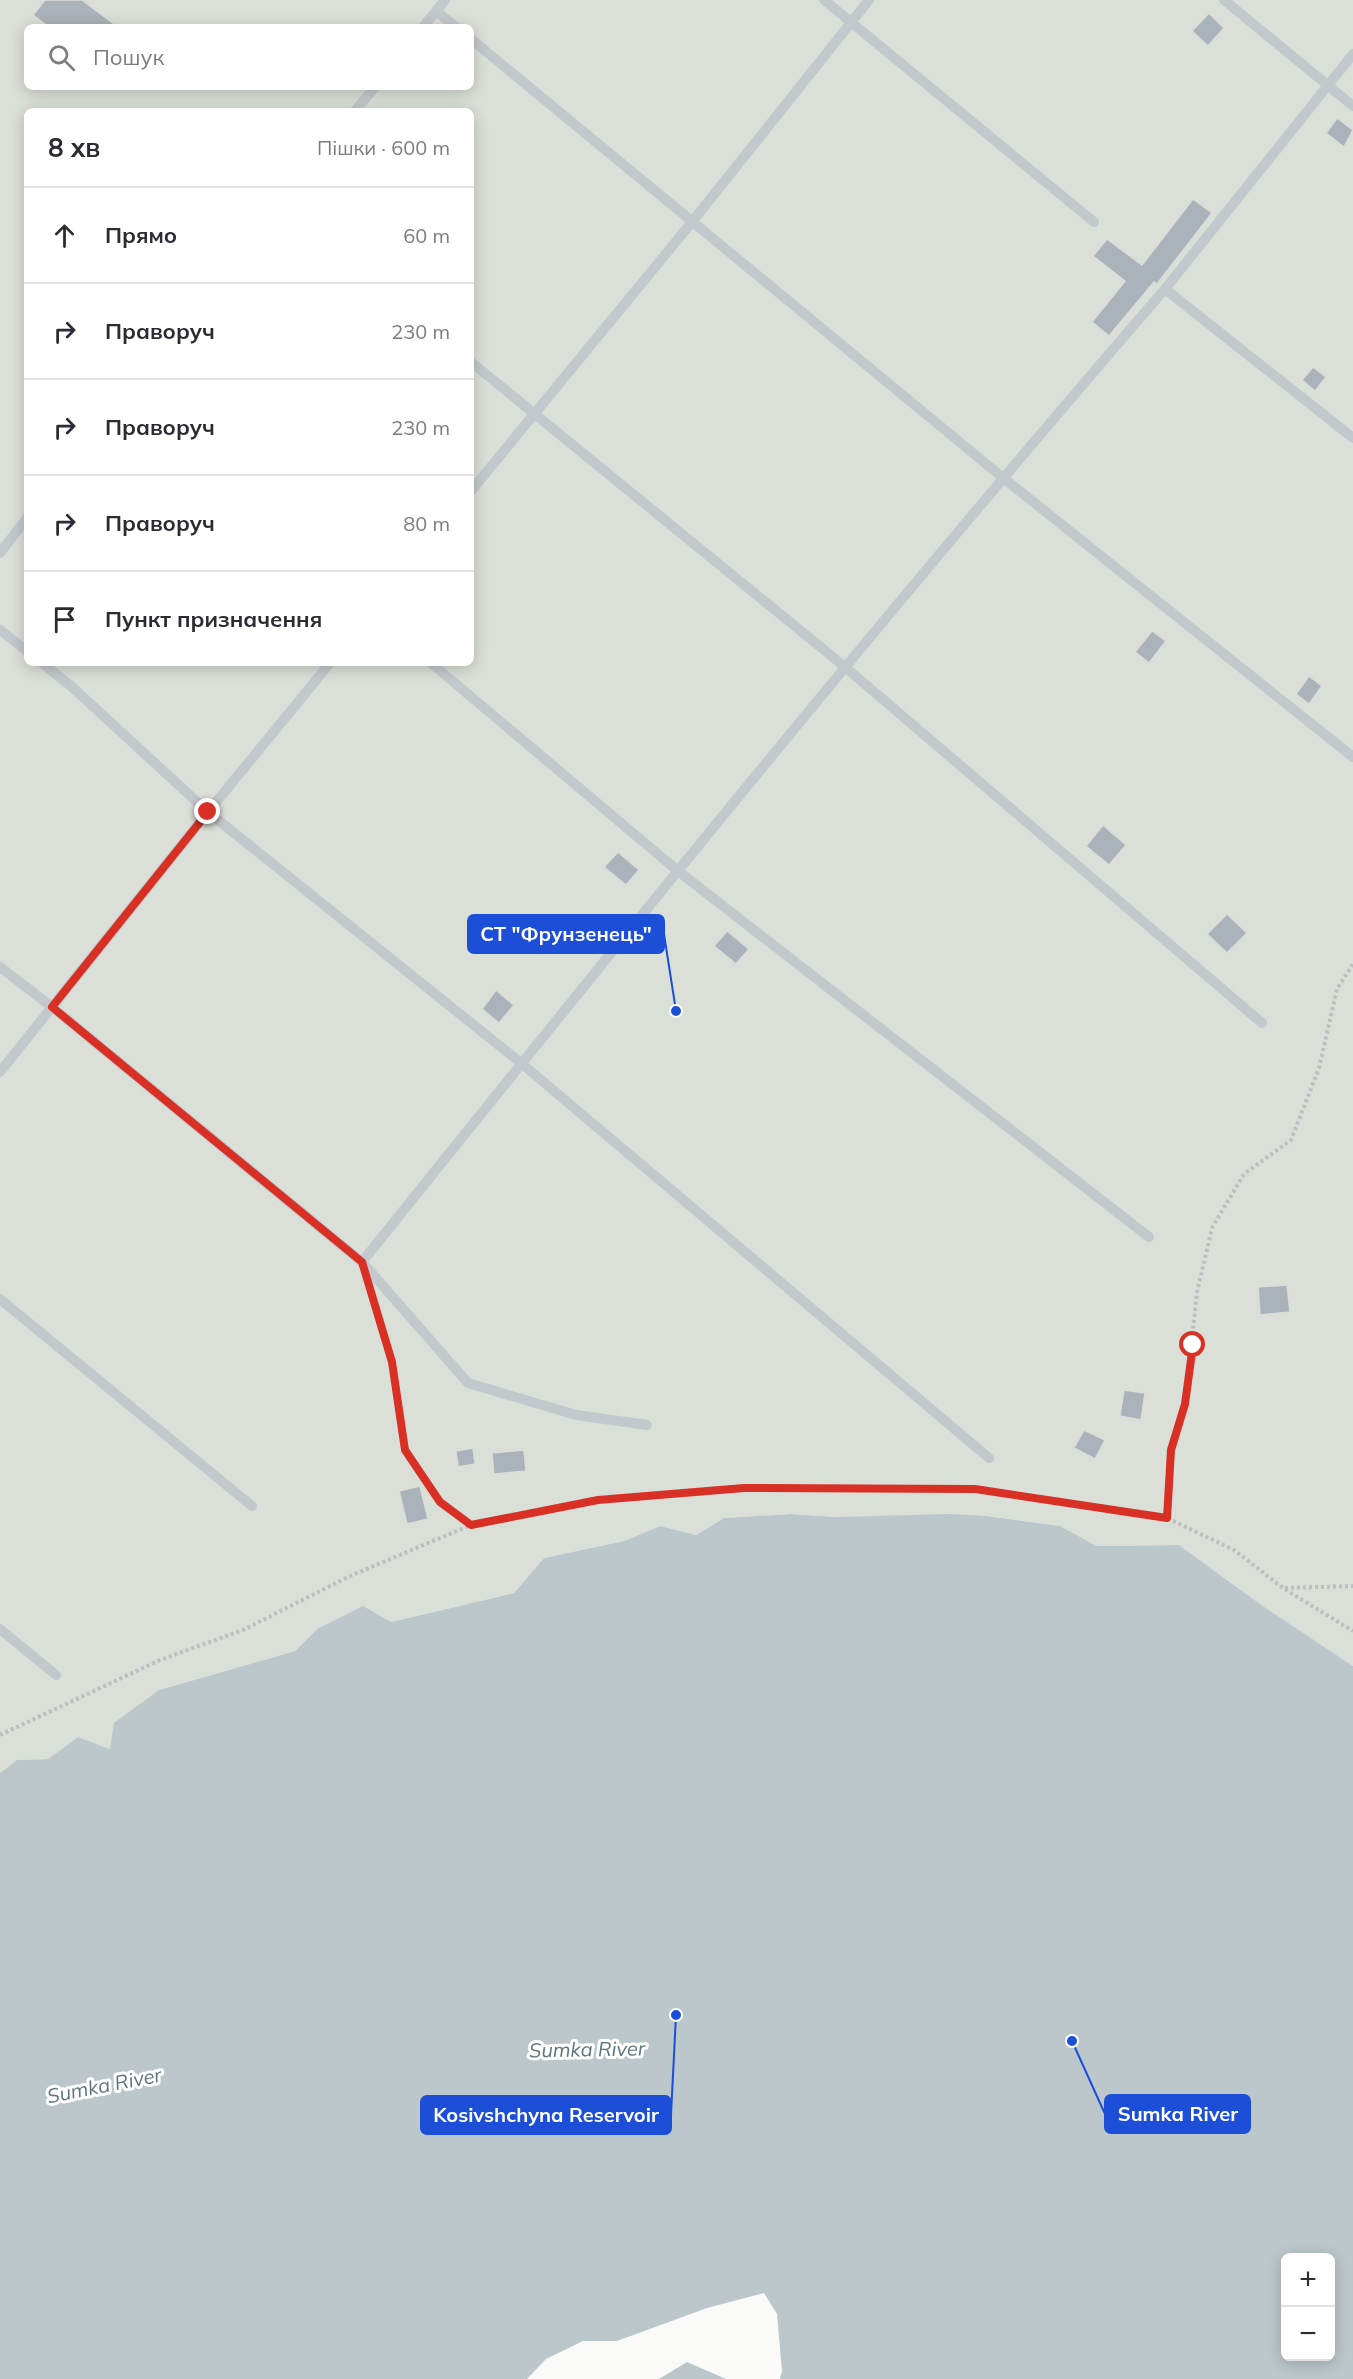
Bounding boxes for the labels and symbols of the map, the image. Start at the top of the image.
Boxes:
route end [194,798,220,824]
callout: СТ "Фрунзенець" [468,915,664,953]
text: СТ "Фрунзенець" [480,921,652,946]
route start [1179,1331,1205,1357]
water label: Sumka River [529,2035,646,2063]
water label: Sumka River [45,2062,164,2108]
callout: Sumka River [1105,2095,1250,2133]
callout: Kosivshchyna Reservoir [421,2096,671,2134]
text: Sumka River [1118,2101,1238,2126]
text: Kosivshchyna Reservoir [433,2102,659,2127]

